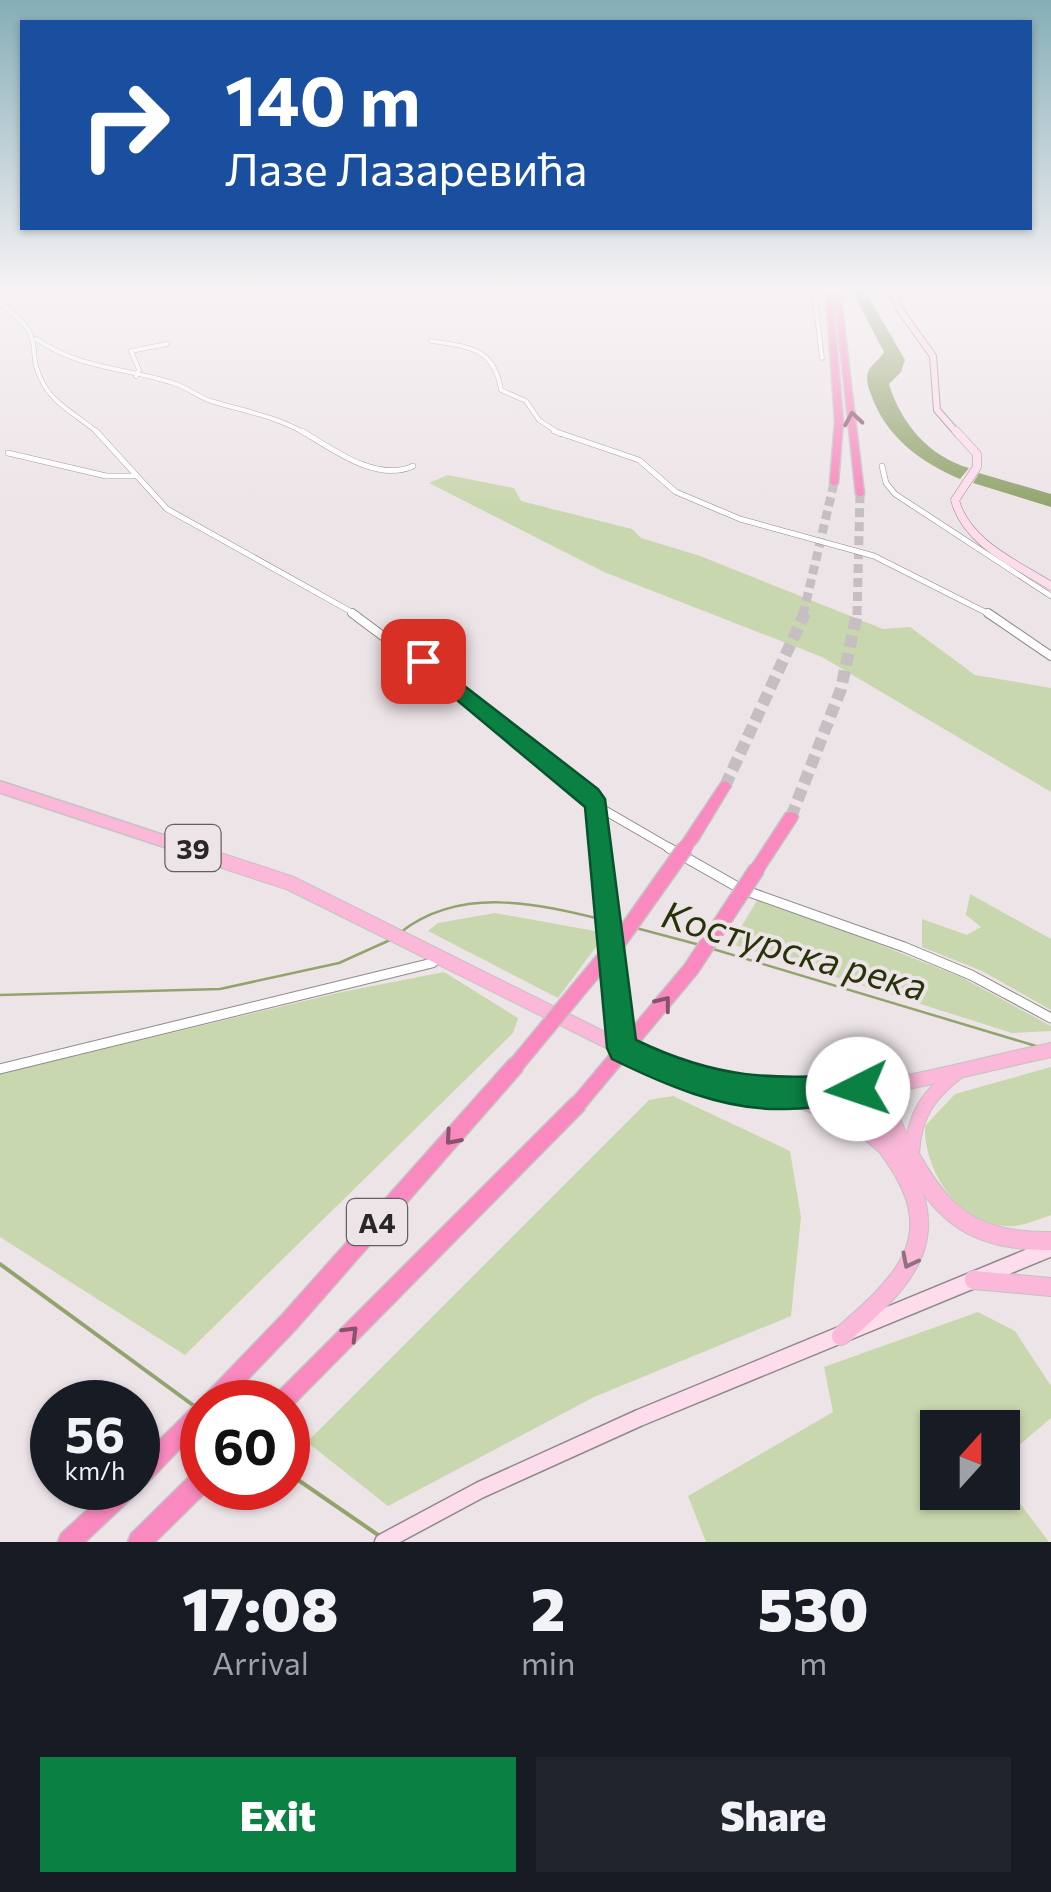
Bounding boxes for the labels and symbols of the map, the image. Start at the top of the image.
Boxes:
one-way arrow [843,411,864,428]
pin [381,619,466,704]
road number: 39 [166,825,220,871]
water label: Костурска река [657,889,933,1009]
one-way arrow [652,996,670,1014]
position arrow [806,1037,910,1141]
one-way arrow [445,1126,463,1144]
road number: A4 [347,1199,407,1245]
one-way arrow [902,1250,922,1268]
one-way arrow [339,1327,357,1345]
speed limit sign: 60 [180,1380,310,1510]
north arrow [920,1410,1020,1510]

